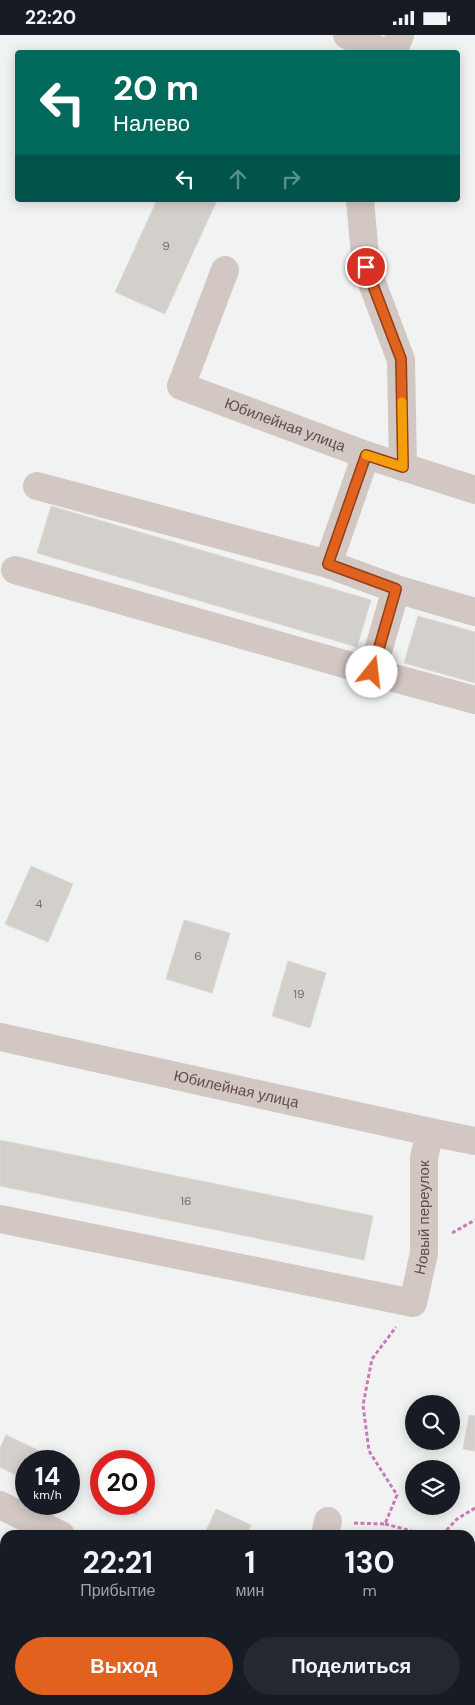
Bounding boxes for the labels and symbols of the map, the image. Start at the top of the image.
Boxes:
house number: 9 [162,238,170,254]
pin [345,246,387,288]
street label: Юбилейная улица [222,393,349,457]
position arrow [345,645,397,697]
house number: 4 [35,896,43,912]
house number: 6 [194,948,202,964]
house number: 19 [293,986,305,1002]
street label: Юбилейная улица [172,1066,301,1113]
street label: Новый переулок [410,1160,434,1276]
house number: 16 [180,1193,192,1209]
speed limit sign: 20 [90,1450,155,1515]

